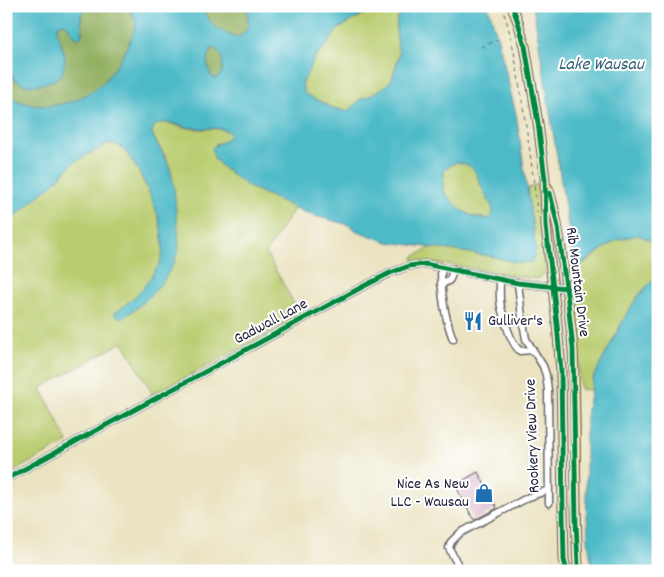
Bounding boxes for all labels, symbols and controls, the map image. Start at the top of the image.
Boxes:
water label: Lake Wausau [558,53,645,78]
street label: Rib Mountain Drive [559,226,595,338]
street label: Gadwall Lane [230,293,312,351]
restaurant icon: Gulliver's [462,310,484,332]
place label: Gulliver's [488,310,543,333]
street label: Rookery View Drive [520,379,546,493]
place label: Nice As New LLC - Wausau [390,473,469,514]
shop icon: Nice As New LLC - Wausau [473,482,495,504]

